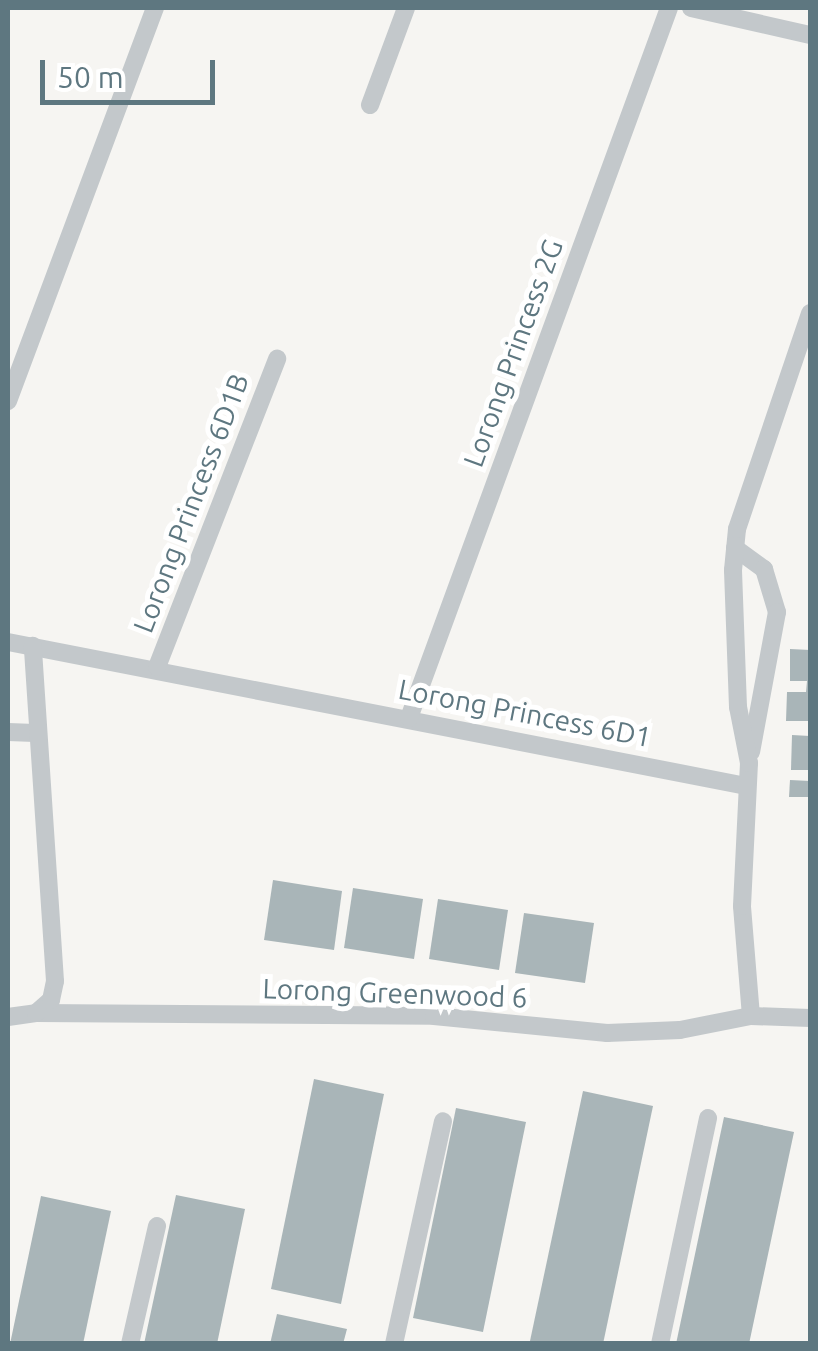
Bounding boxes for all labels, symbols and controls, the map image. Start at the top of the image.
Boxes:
scale bar [45,40,220,102]
text: 50 m [57,60,124,94]
street label: Lorong Princess 2G [456,235,570,471]
street label: Lorong Princess 6D1B [126,369,256,637]
street label: Lorong Princess 6D1 [396,672,654,754]
street label: Lorong Greenwood 6 [262,972,528,1014]

